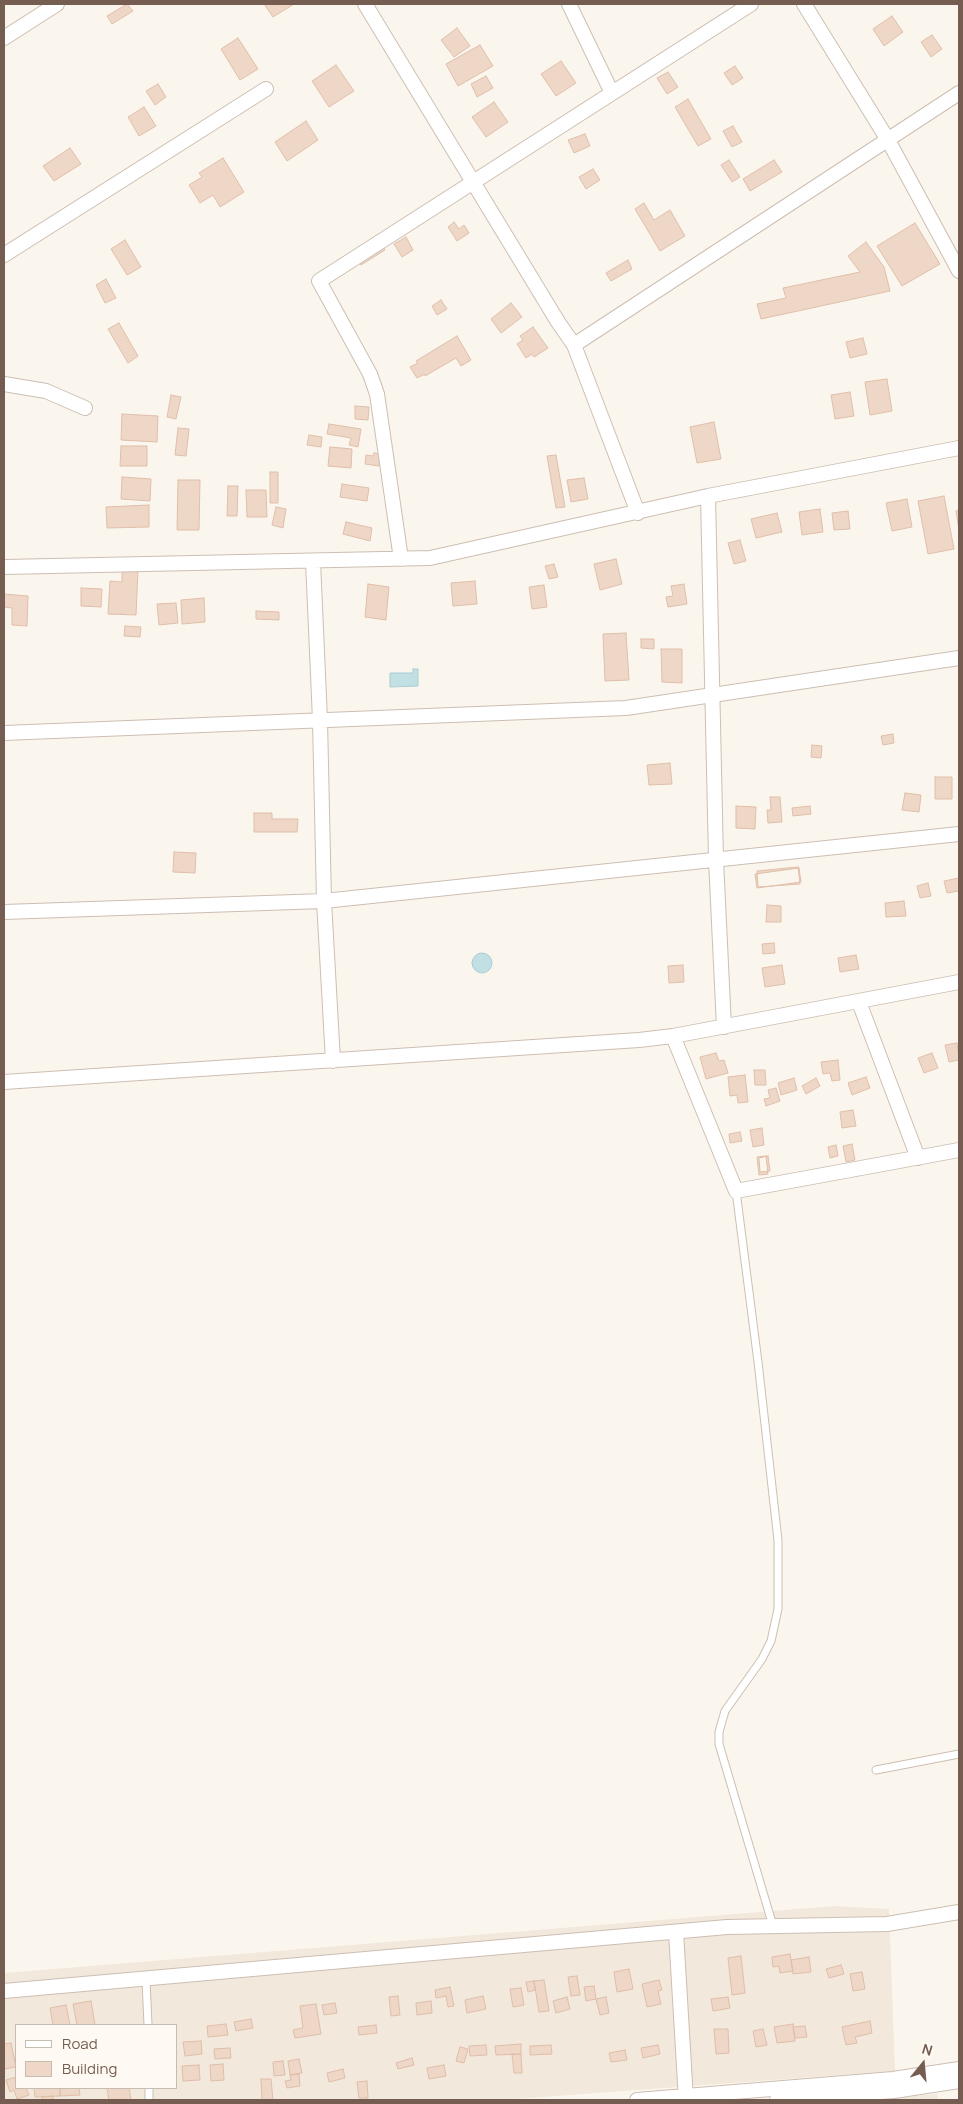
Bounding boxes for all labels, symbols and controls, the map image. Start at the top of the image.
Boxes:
legend [15,2024,178,2089]
text: Road [62,2033,98,2054]
north arrow [898,2039,948,2089]
text: N [920,2039,935,2060]
text: Building [62,2058,117,2079]

